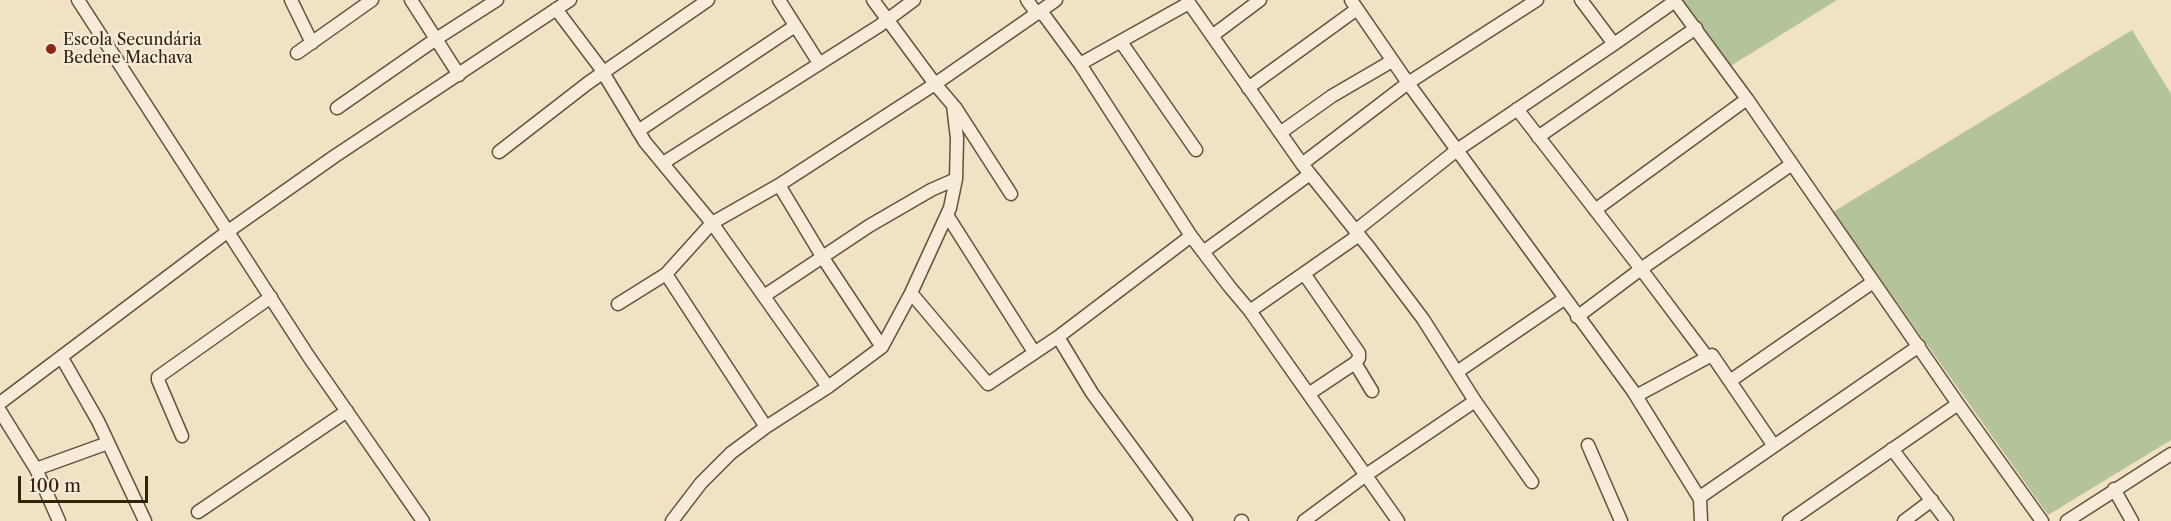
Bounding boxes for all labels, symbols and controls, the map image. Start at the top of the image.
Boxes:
place label: Escola Secundária Bedene Machava [63,30,202,68]
marker: Escola Secundária Bedene Machava [44,42,58,56]
scale bar [21,464,152,502]
text: 100 m [29,475,81,497]

